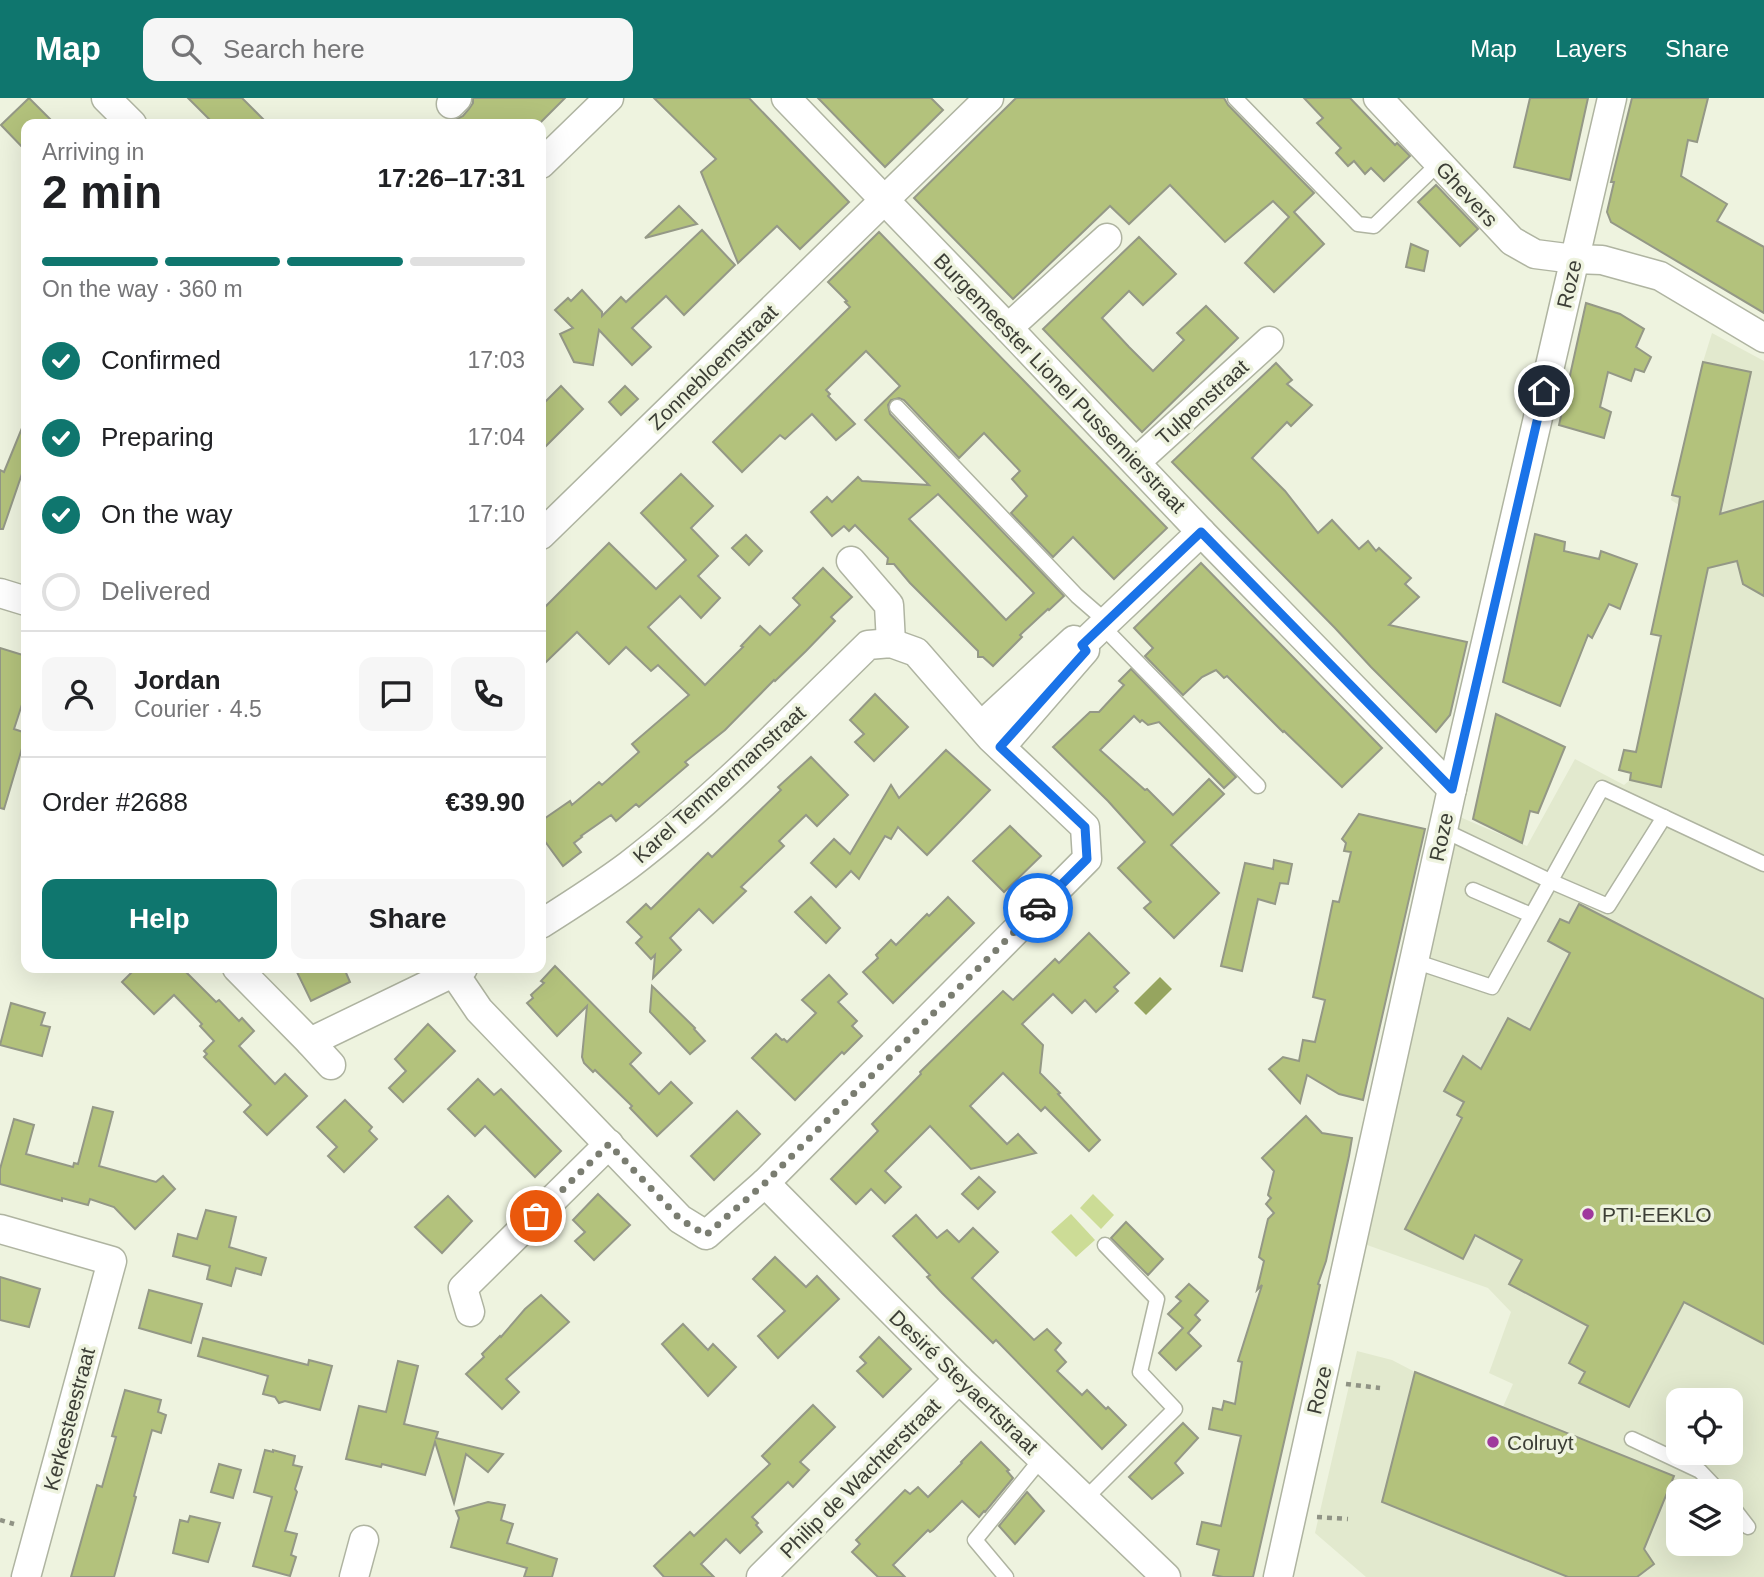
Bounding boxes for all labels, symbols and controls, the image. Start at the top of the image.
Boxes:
search box [143,18,633,81]
text: Map [35,30,101,67]
icon: search [167,30,205,68]
text: Search here [223,34,365,64]
text: Map [1470,35,1517,62]
text: Layers [1555,35,1627,62]
text: Share [1665,35,1729,62]
text: Arriving in [42,139,144,165]
street label: Ghevers [1432,157,1502,231]
text: 17:26–17:31 [378,163,525,193]
text: 2 min [42,166,162,218]
street label: Burgemeester Lionel Pussemierstraat [930,249,1190,517]
street label: Roze [1552,258,1586,310]
text: On the way · 360 m [42,276,243,302]
street label: Zonnebloemstraat [644,300,782,434]
icon: check [42,342,80,380]
text: Confirmed [101,345,221,375]
text: 17:03 [467,347,525,373]
street label: Tulpenstraat [1151,355,1253,449]
pin [1514,361,1574,421]
icon: home [1525,372,1563,410]
icon: check [42,419,80,457]
text: Preparing [101,422,214,452]
text: 17:04 [467,424,525,450]
icon: check [42,496,80,534]
text: On the way [101,499,233,529]
text: 17:10 [467,501,525,527]
text: Delivered [101,576,211,606]
button: person [42,657,116,731]
button: chat [359,657,433,731]
button: phone [451,657,525,731]
text: Jordan [134,665,221,695]
text: Courier · 4.5 [134,696,262,722]
street label: Karel Temmermanstraat [628,701,810,867]
text: Order #2688 [42,787,188,817]
text: €39.90 [445,787,525,817]
street label: Roze [1425,811,1457,863]
courier [1003,873,1073,943]
button: Help [42,879,277,959]
button: Share [291,879,525,959]
icon: car [1019,889,1057,927]
pin [506,1186,566,1246]
icon: bag [517,1197,555,1235]
place label: PTI-EEKLO [1602,1203,1712,1226]
marker: PTI-EEKLO [1580,1206,1596,1222]
street label: Desiré Steyaertstraat [885,1305,1043,1459]
street label: Kerkesteestraat [39,1345,99,1493]
street label: Roze [1302,1364,1336,1416]
map controls [1666,1388,1743,1556]
button: locate [1666,1388,1743,1465]
street label: Philip de Wachterstraat [775,1393,945,1563]
place label: Colruyt [1507,1431,1574,1454]
marker: Colruyt [1485,1434,1501,1450]
button: layers [1666,1479,1743,1556]

